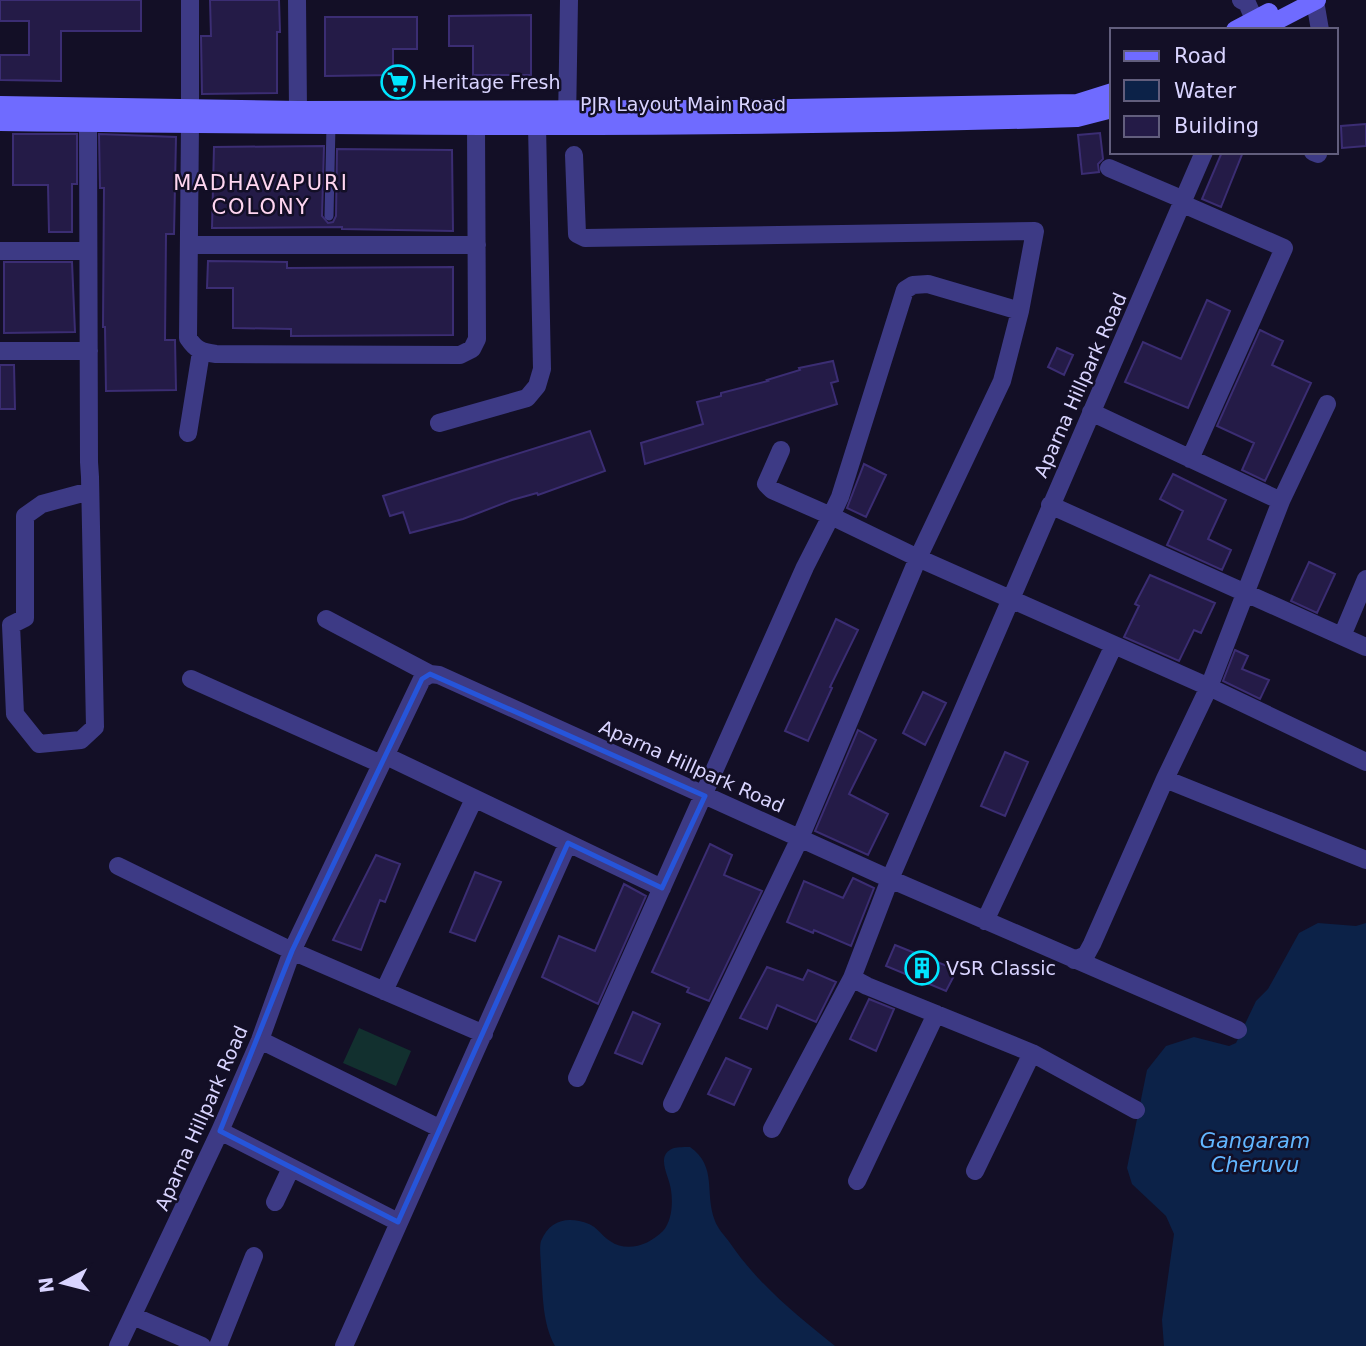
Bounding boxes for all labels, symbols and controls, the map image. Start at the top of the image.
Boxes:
legend [1110,28,1338,154]
text: Road [1174,44,1227,68]
supermarket icon: Heritage Fresh [379,63,417,101]
place label: Heritage Fresh [422,71,561,93]
text: Water [1174,79,1236,103]
street label: PJR Layout Main Road [580,93,786,115]
text: Building [1174,114,1259,138]
district label: MADHAVAPURI COLONY [173,171,349,219]
street label: Aparna Hillpark Road [1029,289,1131,481]
street label: Aparna Hillpark Road [596,715,788,817]
building icon: VSR Classic [903,949,941,987]
place label: VSR Classic [946,957,1056,979]
street label: Aparna Hillpark Road [150,1022,252,1214]
water label: Gangaram Cheruvu [1200,1129,1310,1177]
north arrow [28,1248,98,1318]
text: N [34,1276,58,1294]

